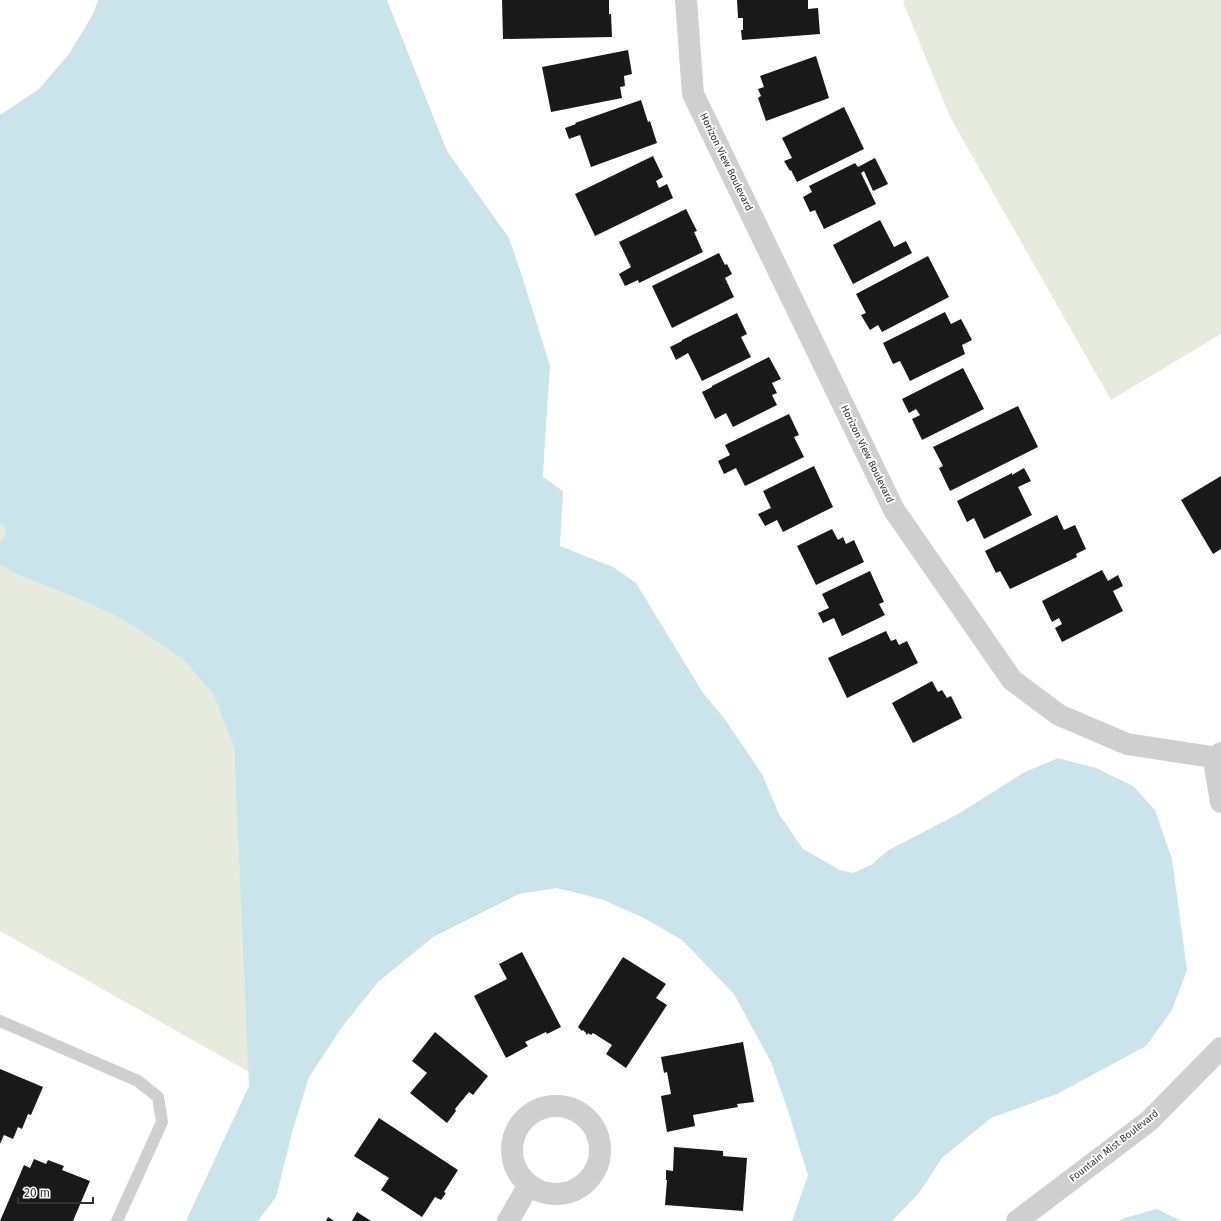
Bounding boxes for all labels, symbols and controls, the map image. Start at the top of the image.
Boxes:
street label: Horizon View Boulevard [697,111,755,213]
street label: Horizon View Boulevard [838,403,896,505]
street label: Fountain Mist Boulevard [1067,1107,1161,1184]
scale bar [18,1179,93,1205]
text: 20 m [24,1186,50,1200]

